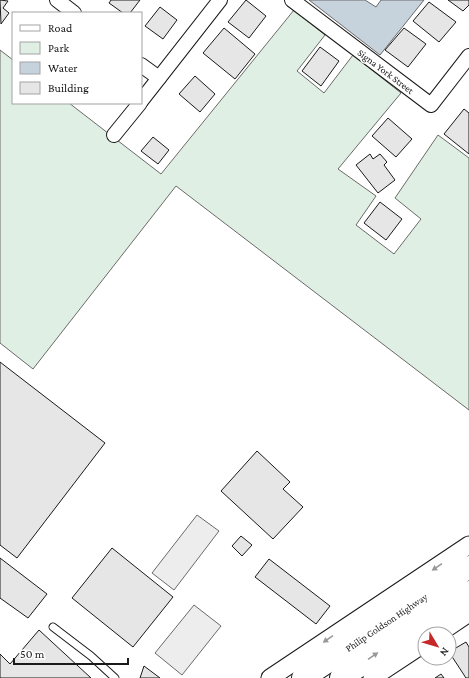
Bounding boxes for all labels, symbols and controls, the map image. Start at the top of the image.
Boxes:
legend [12,12,142,104]
text: Road [48,21,73,35]
text: Park [48,41,70,55]
street label: Signa York Street [356,47,416,96]
text: Water [48,61,78,75]
text: Building [48,81,89,95]
one-way arrow [431,563,442,571]
street label: Philip Goldson Highway [343,591,430,654]
north arrow [417,626,457,666]
one-way arrow [323,635,334,643]
scale bar [14,640,128,666]
text: N [438,646,452,659]
text: 50 m [20,647,45,661]
one-way arrow [368,652,379,660]

